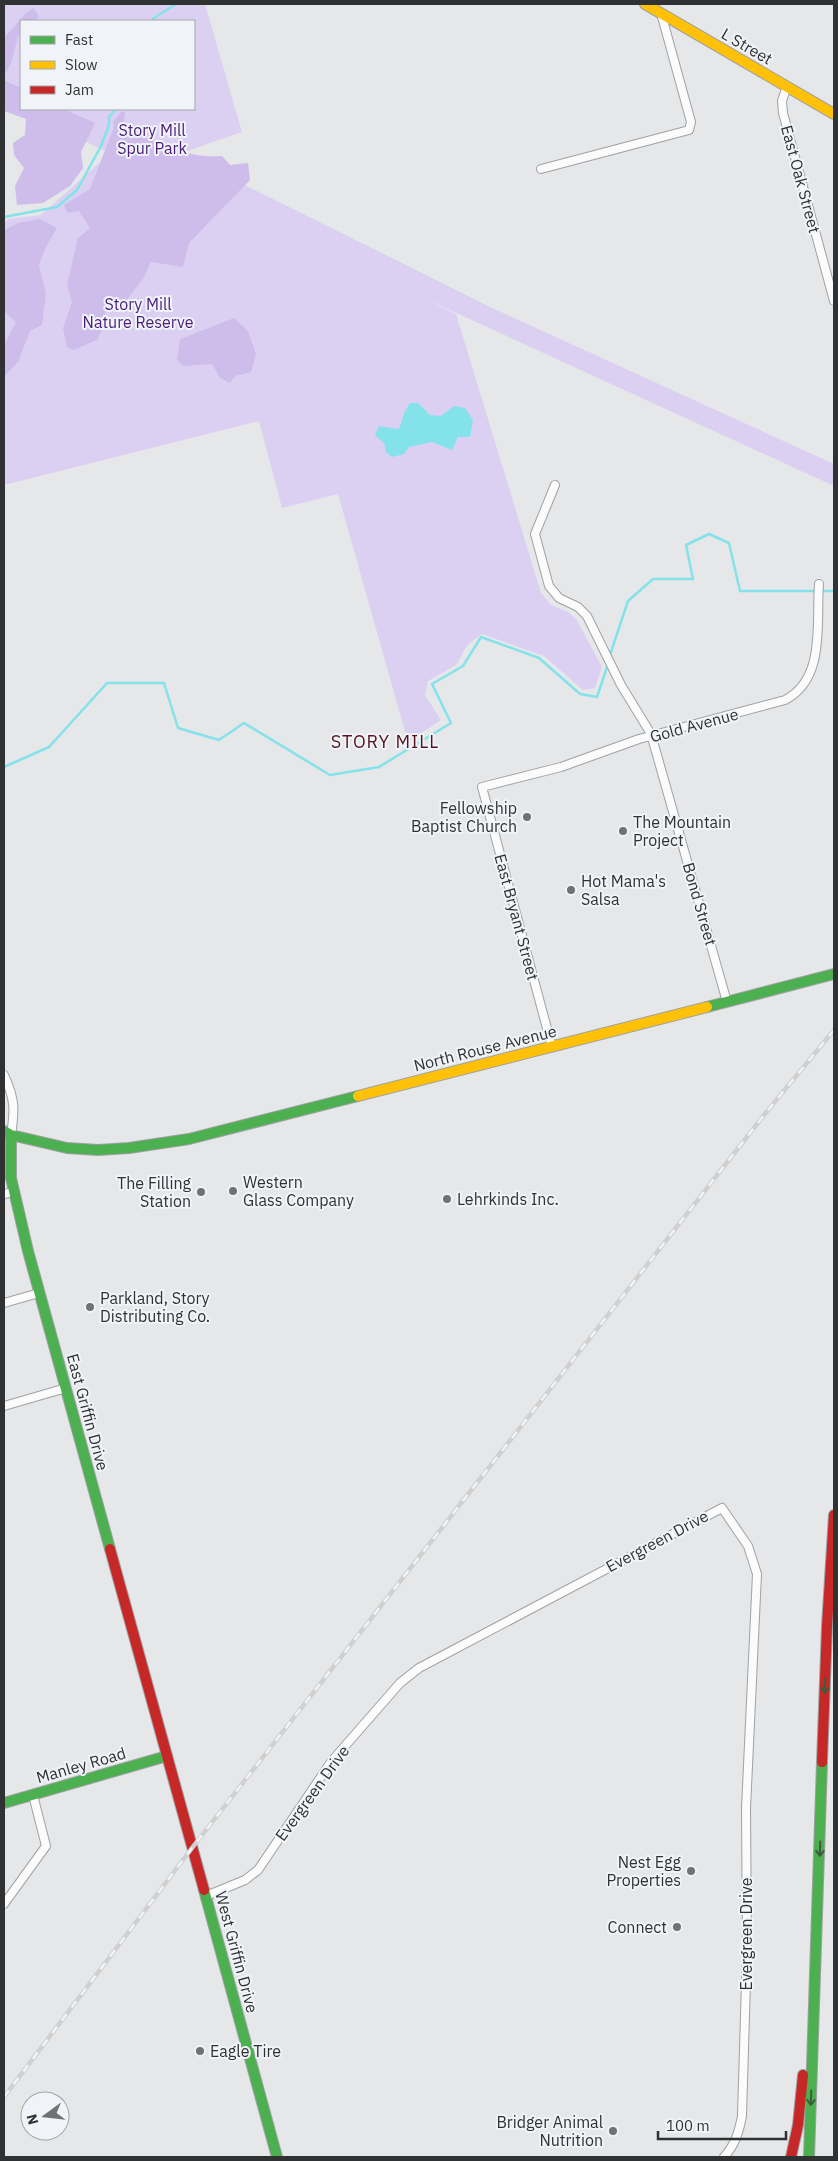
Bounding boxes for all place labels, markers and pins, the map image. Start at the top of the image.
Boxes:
place label: Fellowship Baptist Church [411,798,517,836]
marker: Fellowship Baptist Church [521,811,533,823]
place label: The Mountain Project [633,812,731,850]
marker: The Mountain Project [617,825,629,837]
place label: Hot Mama's Salsa [581,871,666,909]
marker: Hot Mama's Salsa [565,884,577,896]
place label: Western Glass Company [243,1172,354,1210]
place label: The Filling Station [117,1173,192,1211]
marker: Western Glass Company [227,1185,239,1197]
marker: The Filling Station [195,1186,207,1198]
place label: Lehrkinds Inc. [457,1189,559,1209]
marker: Lehrkinds Inc. [441,1193,453,1205]
place label: Parkland, Story Distributing Co. [100,1288,210,1326]
marker: Parkland, Story Distributing Co. [84,1301,96,1313]
place label: Nest Egg Properties [607,1852,682,1890]
marker: Nest Egg Properties [685,1865,697,1877]
place label: Connect [607,1917,667,1937]
marker: Connect [671,1921,683,1933]
place label: Eagle Tire [210,2041,281,2061]
marker: Eagle Tire [194,2045,206,2057]
place label: Bridger Animal Nutrition [496,2112,603,2150]
marker: Bridger Animal Nutrition [607,2125,619,2137]

